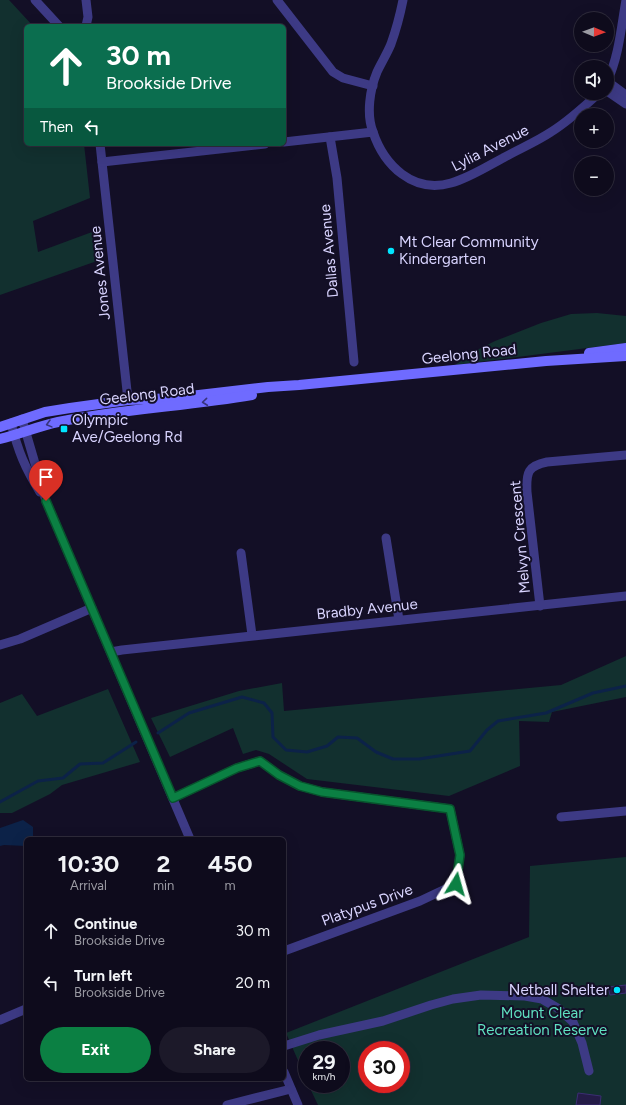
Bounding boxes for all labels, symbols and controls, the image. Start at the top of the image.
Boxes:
north arrow [574,12,614,52]
map controls [574,12,614,196]
text: 30 m [106,38,171,72]
icon: ahead [40,40,92,92]
button: sound [574,60,614,100]
text: Brookside Drive [106,72,232,94]
button: + [574,108,614,148]
icon: left [81,116,103,138]
text: Then [40,118,73,136]
street label: Lylia Avenue [448,121,532,175]
button: − [574,156,614,196]
street label: Dallas Avenue [316,204,342,298]
street label: Jones Avenue [86,225,114,321]
place label: Mt Clear Community Kindergarten [399,233,539,268]
marker: Mt Clear Community Kindergarten [386,246,396,256]
street label: Geelong Road [421,340,517,368]
street label: Geelong Road [99,379,195,409]
one-way arrow [202,397,208,406]
place label: Olympic Ave/Geelong Rd [72,411,182,446]
one-way arrow [46,419,53,428]
marker: Olympic Ave/Geelong Rd [59,424,69,434]
pin [29,460,63,501]
icon: arrive [35,466,57,488]
street label: Melvyn Crescent [506,479,534,594]
street label: Bradby Avenue [316,595,418,623]
text: 10:30 [58,849,119,878]
text: 2 [157,849,171,878]
text: 450 [208,849,252,878]
position arrow [435,863,477,905]
text: Arrival [70,878,107,893]
text: min [153,878,174,893]
text: m [225,878,236,893]
street label: Platypus Drive [319,880,415,930]
text: Continue [74,915,137,933]
icon: ahead [40,920,62,942]
text: 30 m [236,922,270,940]
text: Brookside Drive [74,933,165,948]
text: Turn left [74,967,132,985]
icon: left [40,972,62,994]
text: 20 m [236,974,270,992]
place label: Netball Shelter [509,981,609,999]
text: Brookside Drive [74,985,165,1000]
marker: Netball Shelter [612,985,622,995]
park label: Mount Clear Recreation Reserve [477,1004,607,1039]
button: Exit [40,1027,151,1073]
button: Share [159,1027,270,1073]
speed limit sign: 30 [358,1041,410,1093]
text: 29 [312,1050,336,1074]
text: km/h [313,1070,335,1083]

